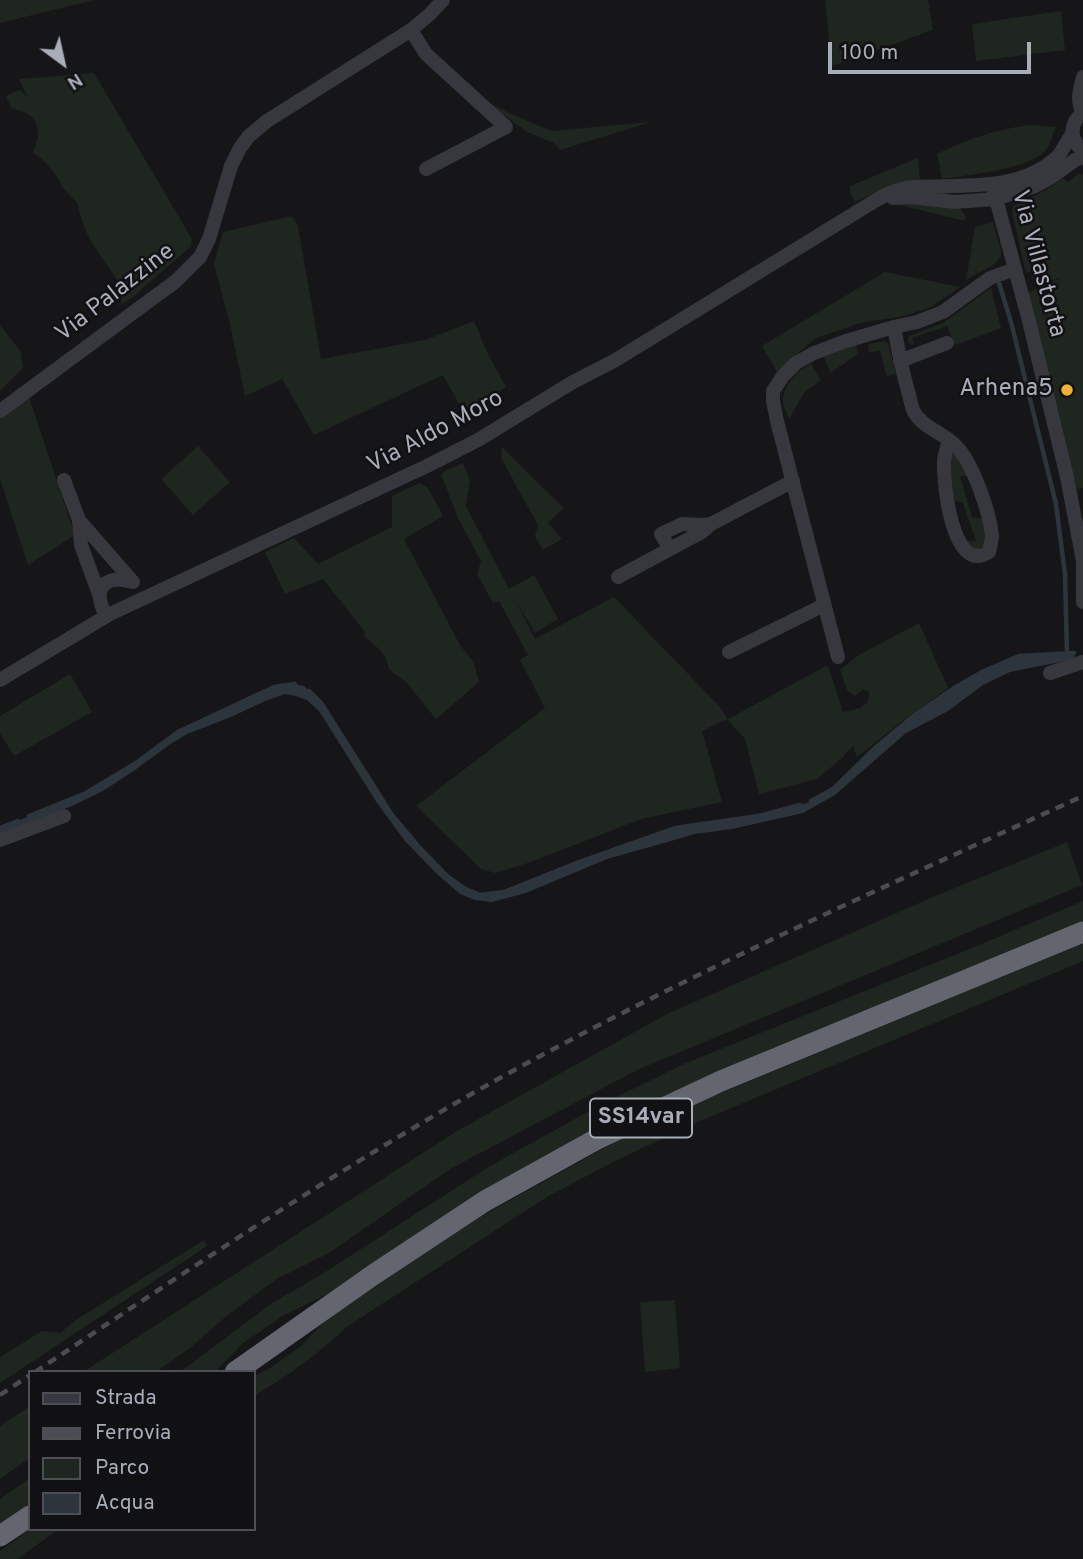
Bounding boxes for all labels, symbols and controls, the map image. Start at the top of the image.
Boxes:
north arrow [28,28,98,98]
scale bar [831,28,1034,72]
text: 100 m [841,40,898,67]
text: N [62,67,87,94]
street label: Via Villastorta [1004,187,1070,341]
street label: Via Palazzine [51,239,181,349]
place label: Arhena5 [959,376,1053,404]
marker: Arhena5 [1059,382,1075,398]
street label: Via Aldo Moro [363,385,509,481]
road number: SS14var [590,1098,692,1138]
legend [28,1370,256,1531]
text: Strada [95,1385,156,1412]
text: Ferrovia [95,1420,171,1447]
text: Parco [95,1455,149,1482]
text: Acqua [95,1490,155,1517]

